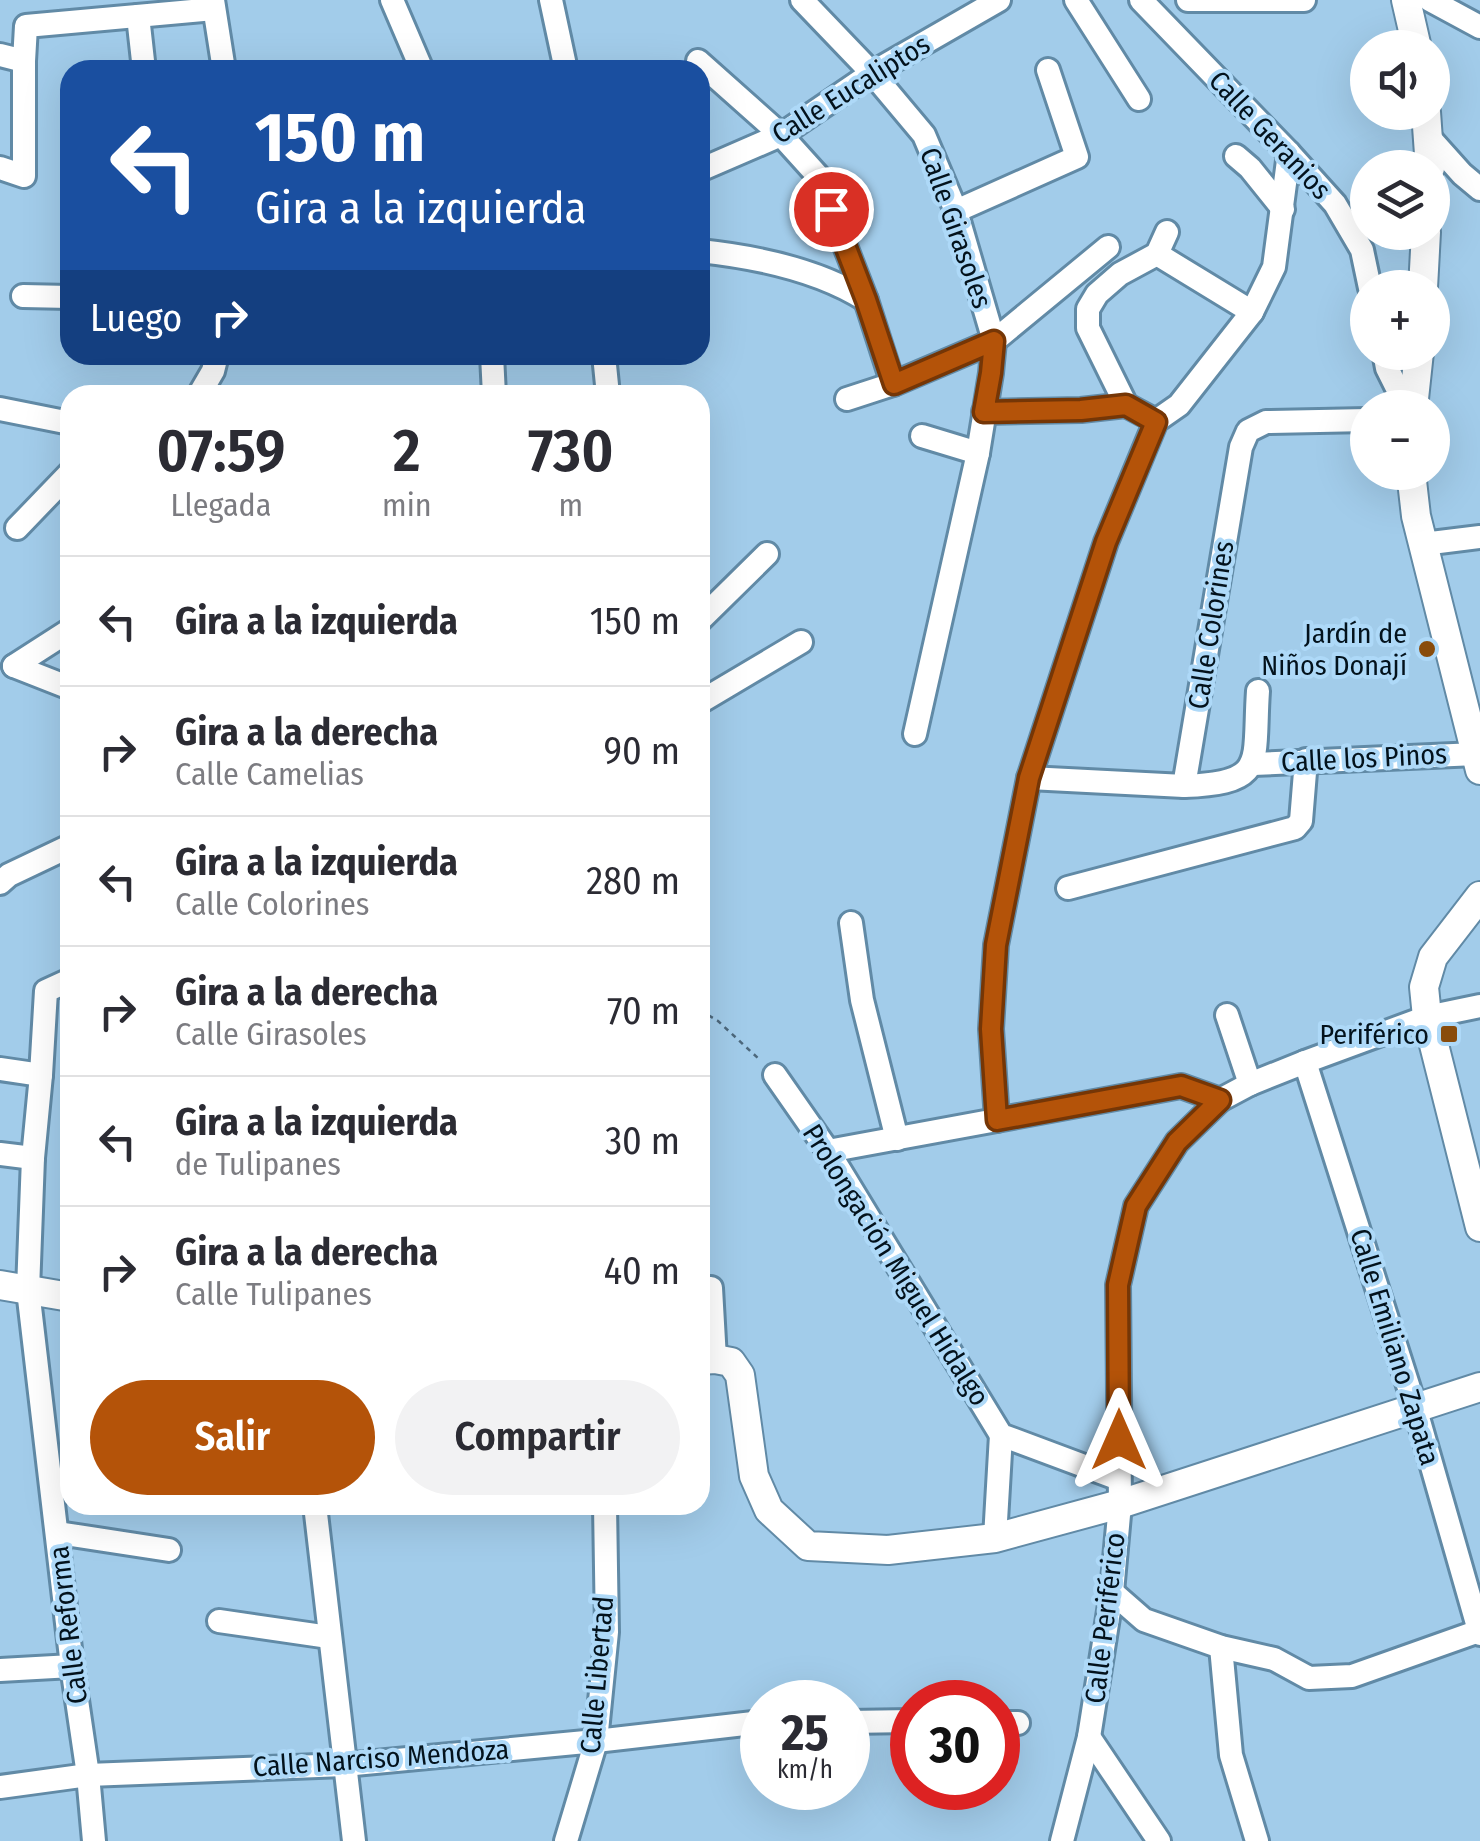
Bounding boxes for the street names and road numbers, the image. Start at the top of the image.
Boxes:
street label: Calle Eucaliptos [766,27,936,151]
street label: Calle Geranios [1202,64,1338,206]
street label: Calle Girasoles [913,143,999,313]
street label: Calle Colorines [1181,538,1241,712]
street label: Calle los Pinos [1280,737,1448,779]
street label: Prolongación Miguel Hidalgo [796,1118,996,1412]
street label: Calle Emiliano Zapata [1343,1225,1447,1469]
street label: Calle Periférico [1078,1531,1132,1705]
street label: Calle Reforma [42,1544,94,1706]
street label: Calle Libertad [574,1595,620,1755]
street label: Calle Narciso Mendoza [252,1733,510,1783]

